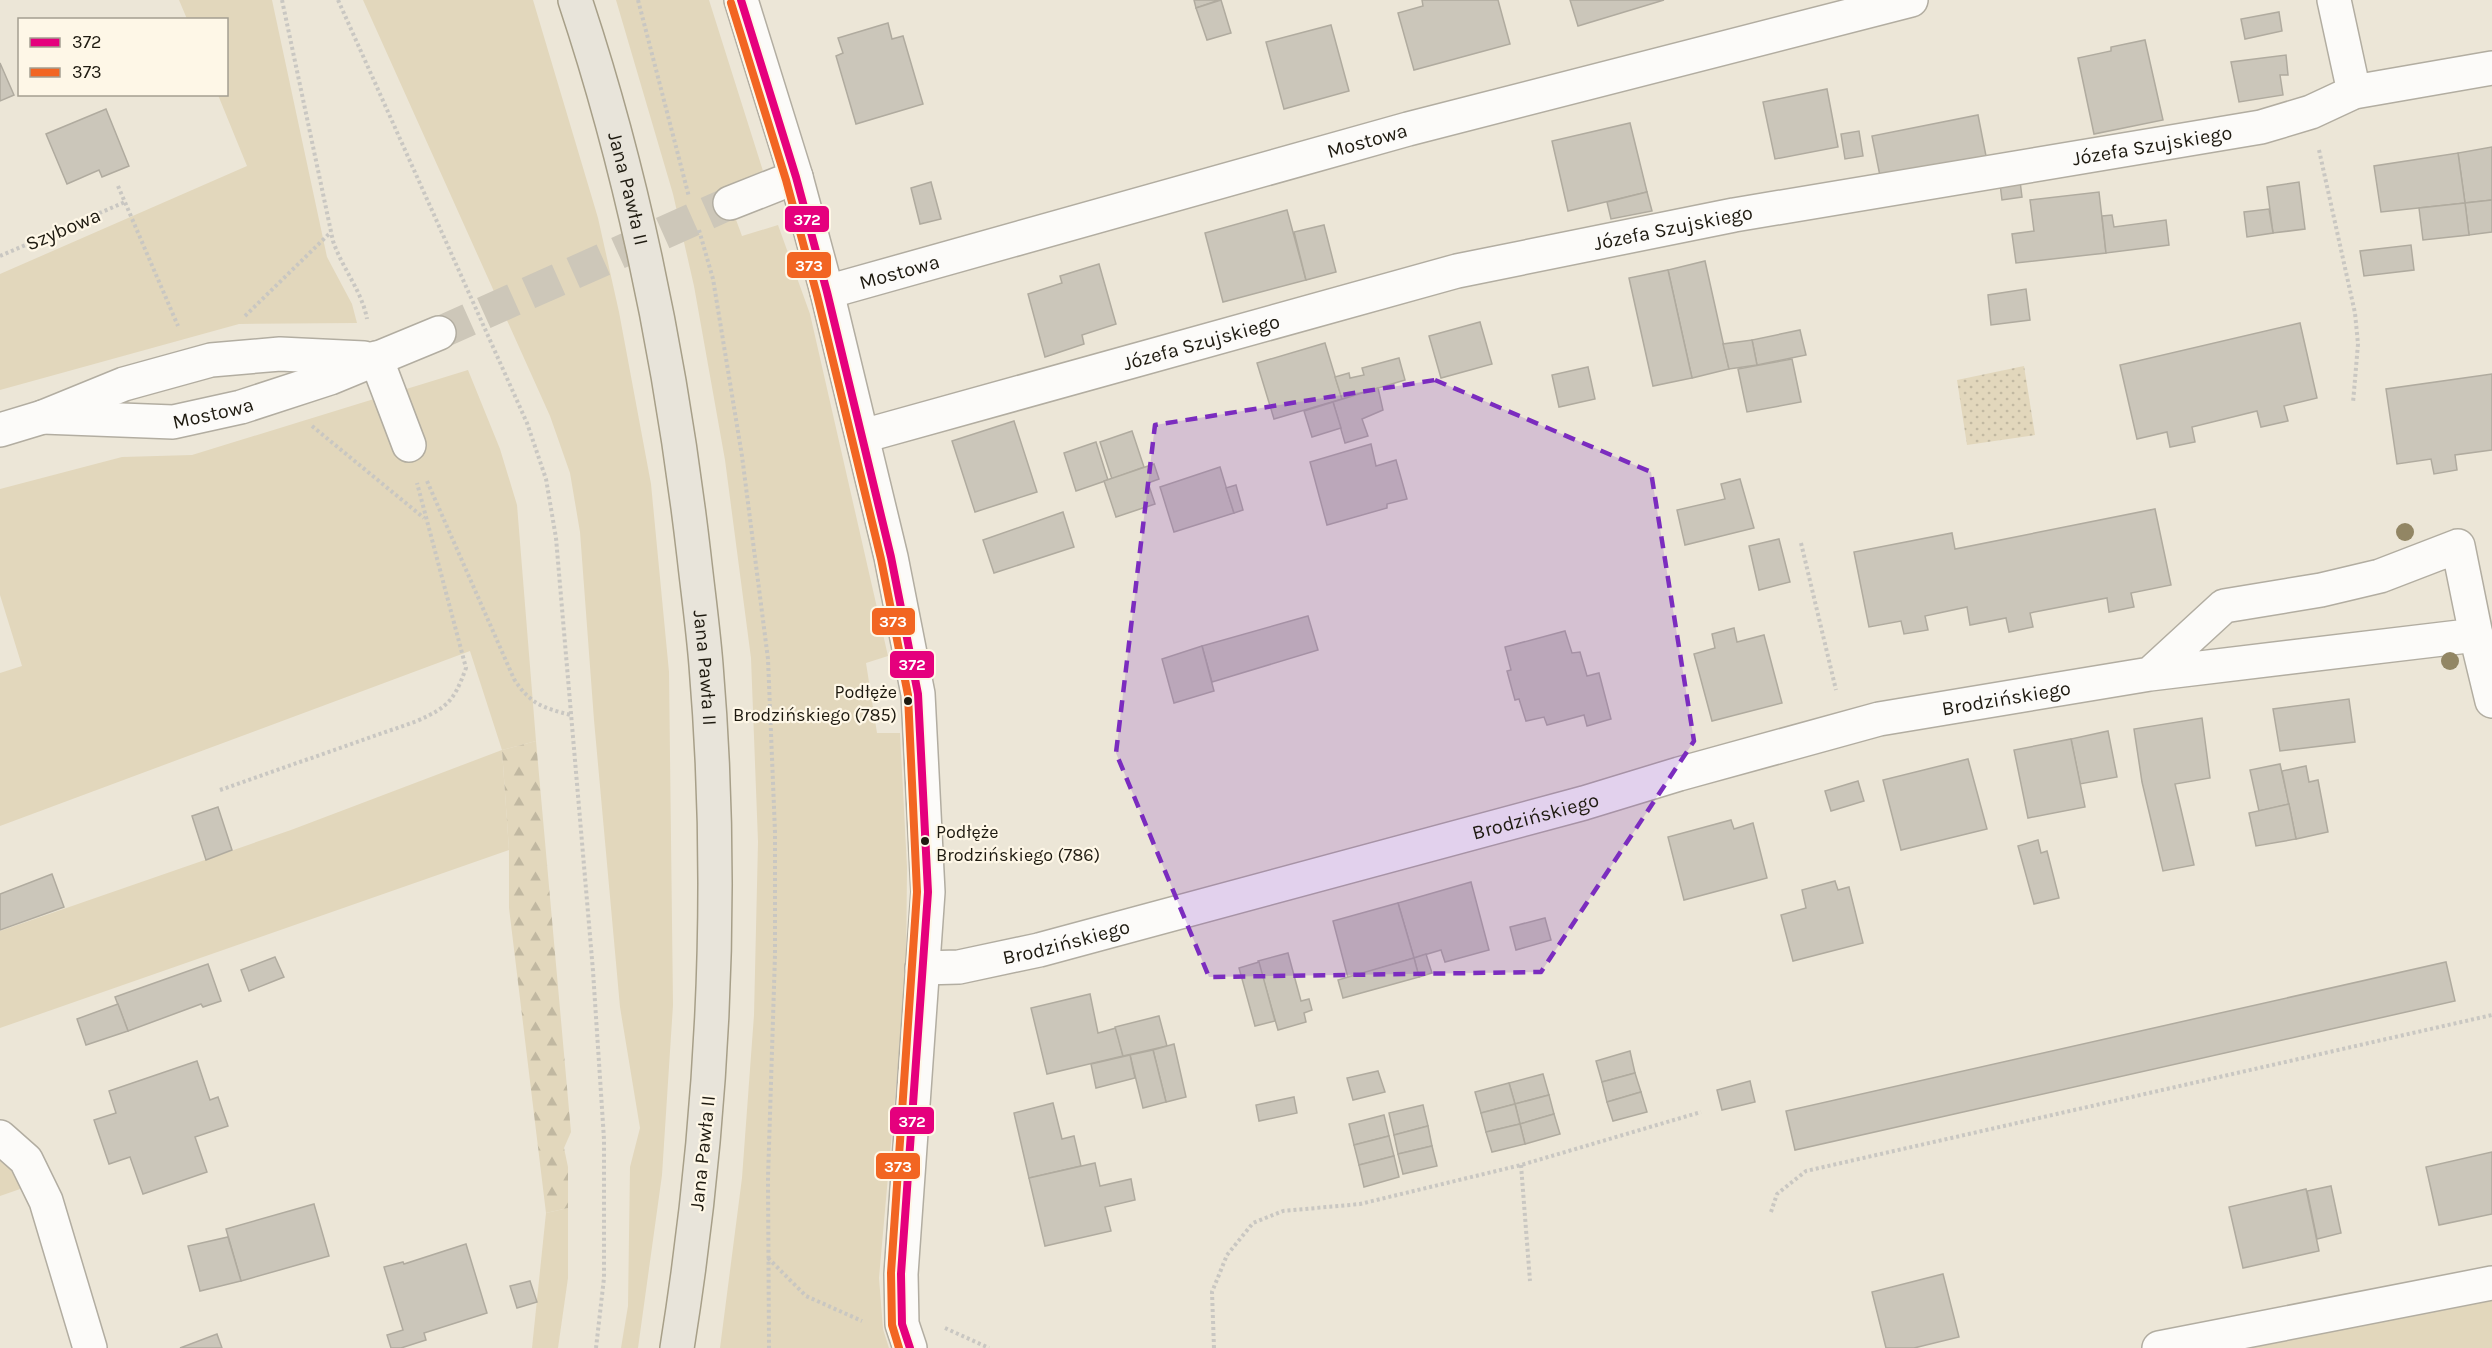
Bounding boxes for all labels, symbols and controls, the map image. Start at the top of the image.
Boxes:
legend [18,18,228,96]
text: 372 [72,31,102,53]
text: 373 [72,61,102,83]
street label: Mostowa [1325,119,1410,163]
street label: Józefa Szujskiego [2071,121,2234,170]
street label: Jana Pawła II [603,129,653,247]
street label: Józefa Szujskiego [1592,201,1754,255]
street label: Szybowa [22,203,104,256]
line badge: 372 [784,205,830,233]
text: 372 [793,210,821,229]
street label: Mostowa [857,250,942,294]
line badge: 373 [786,251,832,279]
text: 373 [795,256,823,275]
street label: Józefa Szujskiego [1120,310,1282,375]
street label: Mostowa [170,393,257,434]
line badge: 373 [871,607,916,636]
street label: Jana Pawła II [688,609,721,726]
text: 373 [879,612,907,631]
line badge: 372 [889,650,935,679]
text: 372 [898,655,926,674]
street label: Brodzińskiego [1940,676,2072,720]
place label: Podłęże Brodzińskiego (785) [733,681,897,726]
marker: Podłęże Brodzińskiego (785) [902,695,914,707]
street label: Brodzińskiego [1470,788,1602,845]
place label: Podłęże Brodzińskiego (786) [936,821,1100,866]
marker: Podłęże Brodzińskiego (786) [919,835,931,847]
street label: Brodzińskiego [1001,915,1132,969]
street label: Jana Pawła II [685,1094,720,1212]
line badge: 372 [889,1106,935,1135]
text: 372 [898,1112,926,1131]
line badge: 373 [875,1152,921,1180]
text: 373 [884,1157,912,1176]

